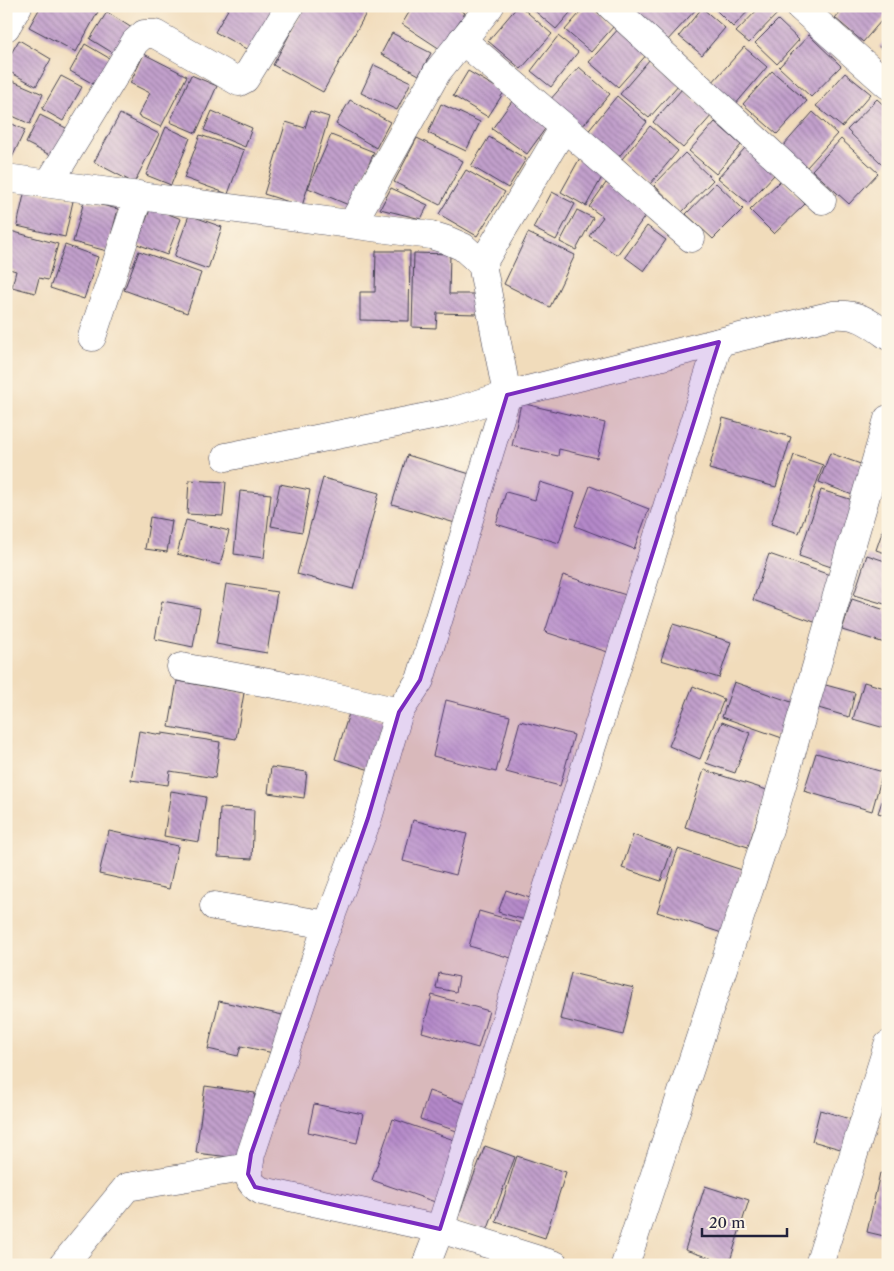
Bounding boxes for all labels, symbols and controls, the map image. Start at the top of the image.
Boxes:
scale bar [702,1206,786,1238]
text: 20 m [709,1213,745,1232]

